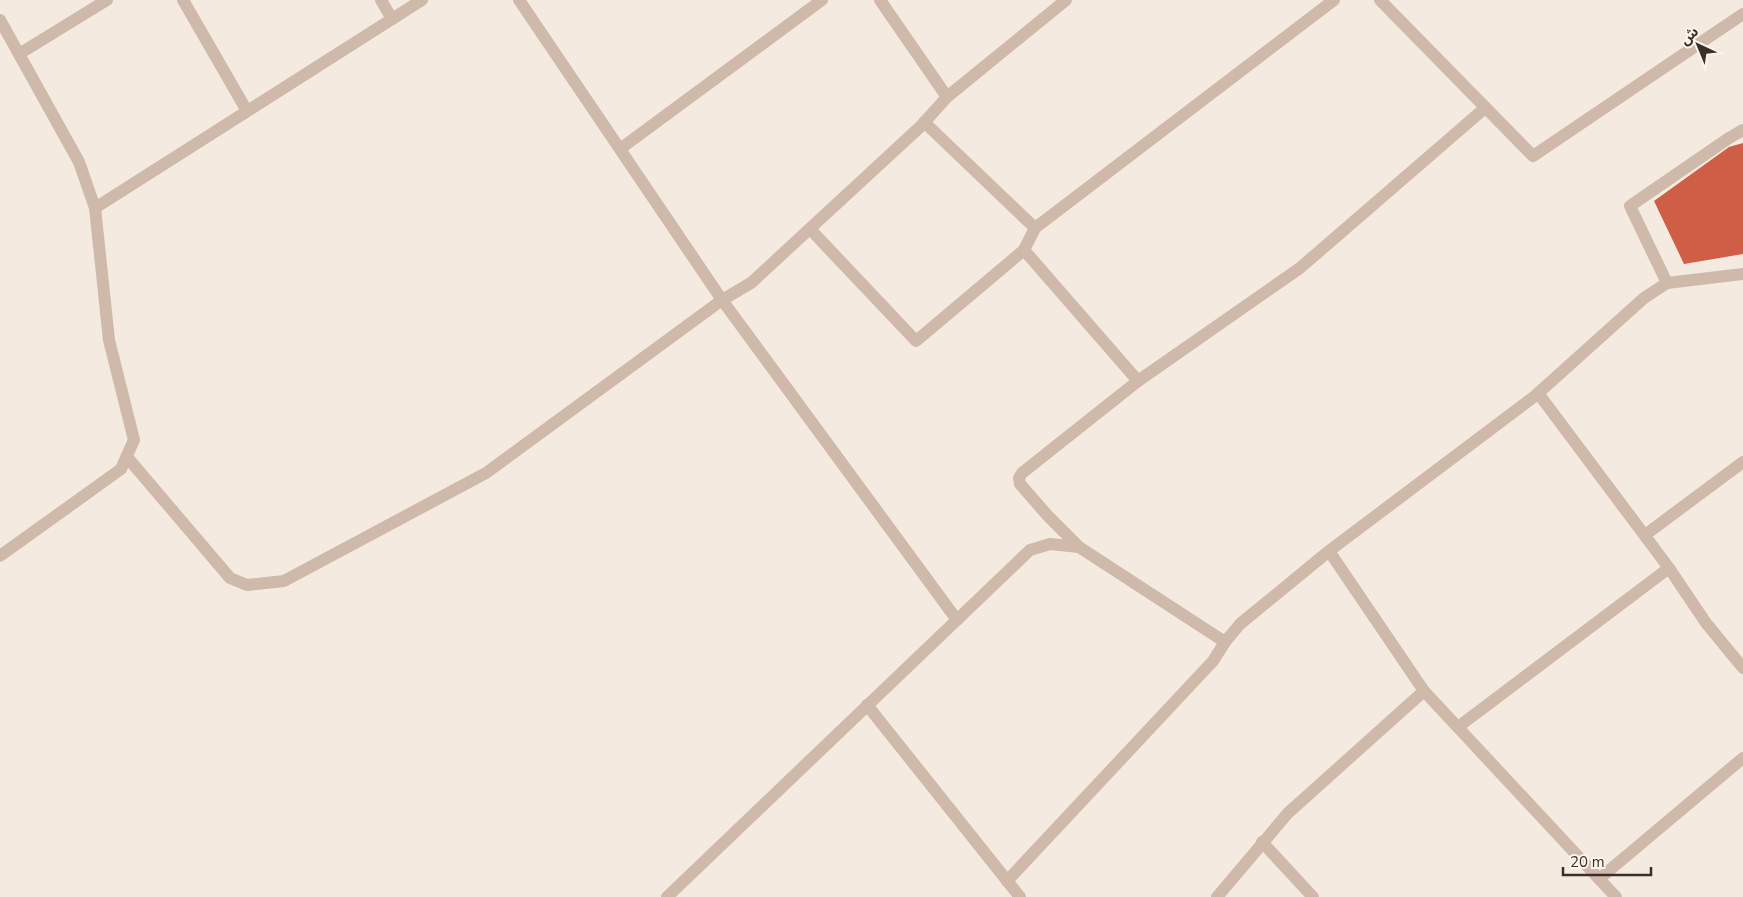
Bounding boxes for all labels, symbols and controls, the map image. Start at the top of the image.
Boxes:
north arrow [1673,20,1723,70]
text: ش [1676,23,1703,50]
scale bar [1563,844,1650,876]
text: 20 m [1570,852,1605,872]

